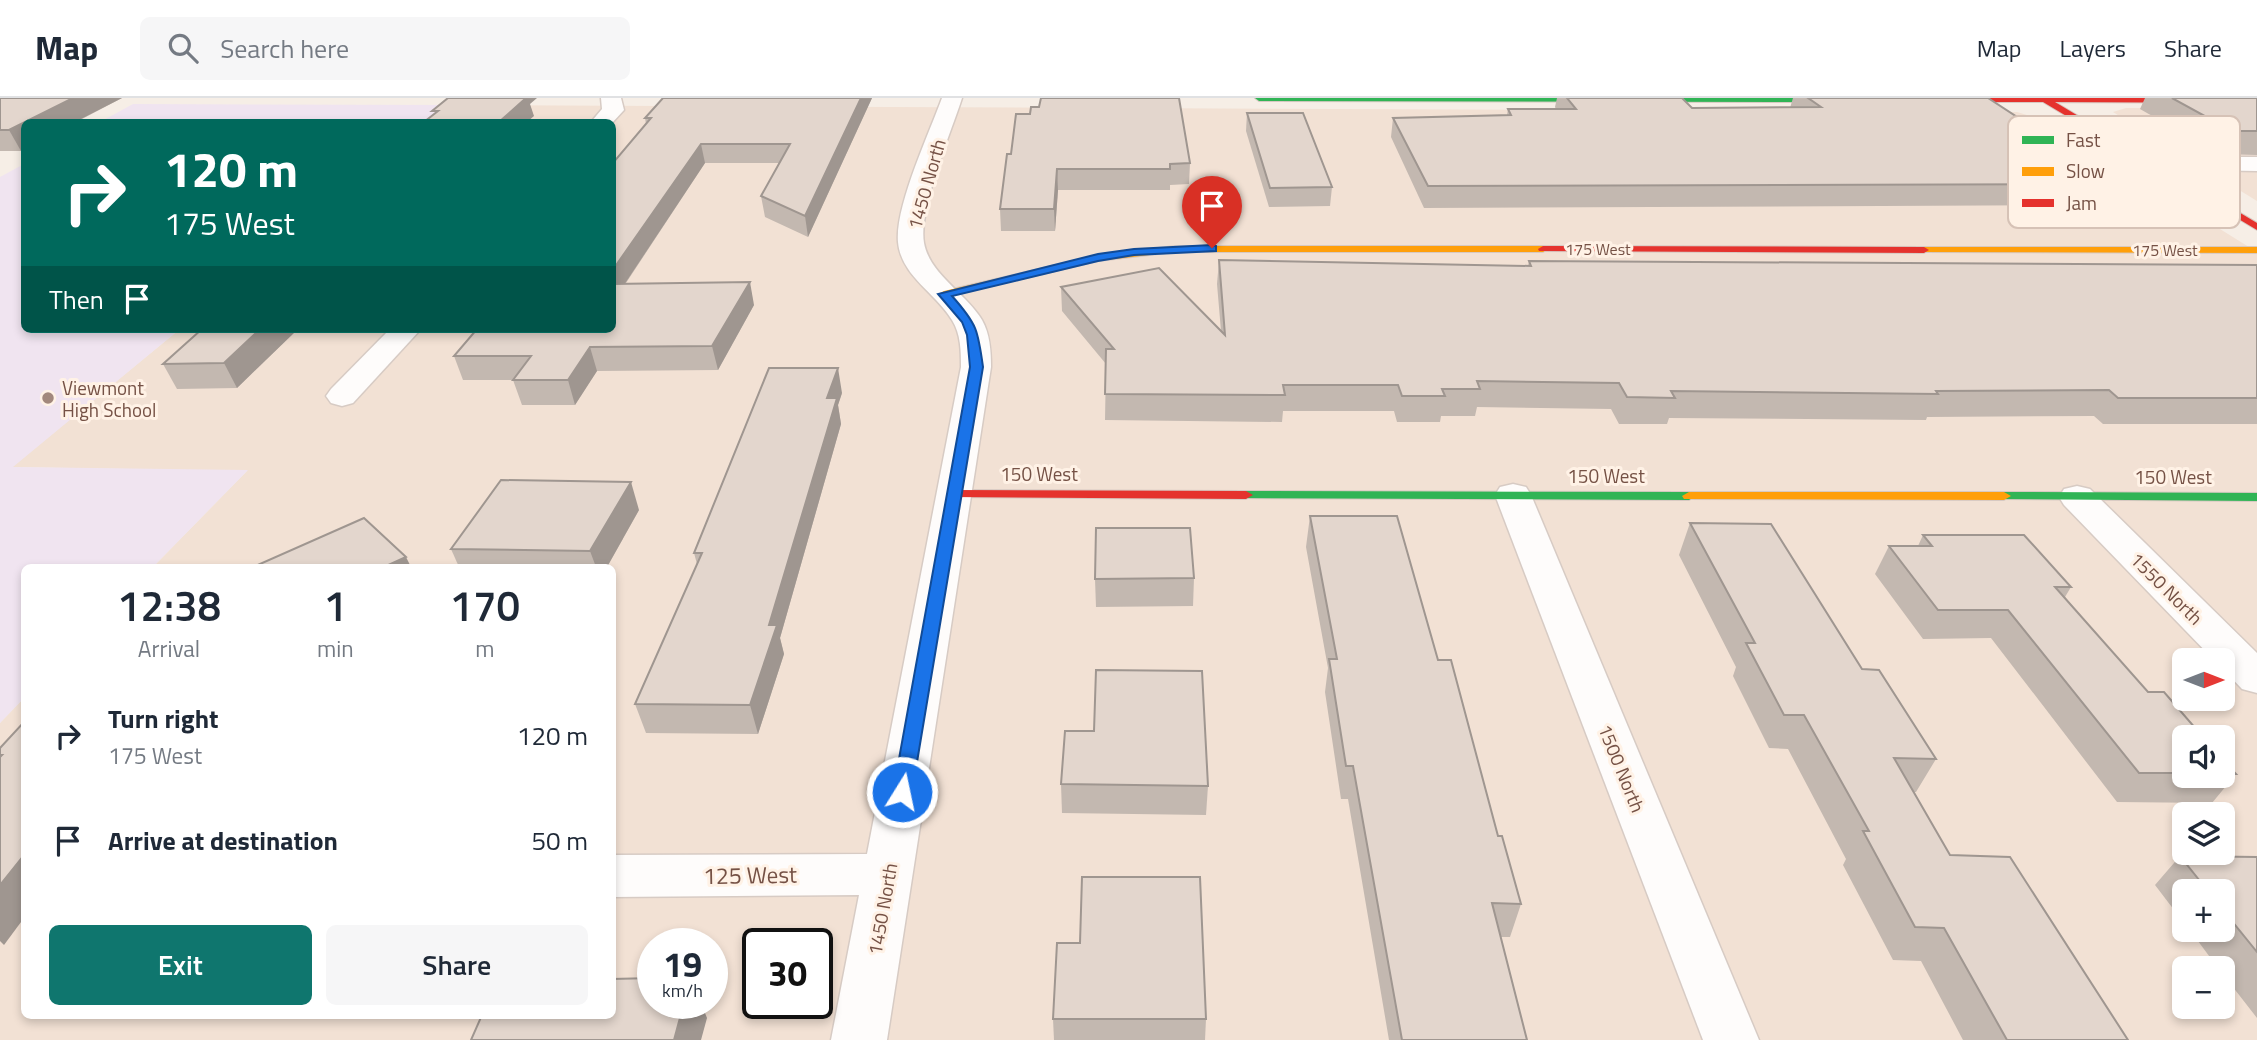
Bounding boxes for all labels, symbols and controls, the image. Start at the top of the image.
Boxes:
search box [140,17,630,80]
text: Map [35,23,98,73]
icon: search [164,29,202,67]
text: Search here [220,29,349,68]
text: Map [1977,30,2022,66]
text: Layers [2060,30,2126,66]
text: Share [2164,30,2222,66]
legend [2008,116,2240,228]
text: Fast [2066,125,2101,154]
text: 120 m [164,131,298,206]
street label: 1450 North [899,135,953,233]
icon: right [49,147,140,238]
text: Slow [2066,156,2105,185]
pin [1182,176,1242,248]
icon: arrive [1193,187,1231,225]
text: Jam [2066,188,2097,217]
text: 175 West [164,199,295,247]
street label: 175 West [1565,237,1631,261]
street label: 175 West [2132,238,2198,262]
text: Then [49,280,104,319]
icon: arrive [118,280,156,318]
place label: Viewmont High School [62,373,156,424]
marker: Viewmont High School [40,390,56,406]
street label: 150 West [1000,459,1078,488]
street label: 150 West [1567,461,1645,490]
street label: 150 West [2134,462,2212,491]
street label: 1550 North [2124,545,2210,631]
text: 12:38 [117,573,221,637]
text: 1 [324,573,347,637]
text: 170 [450,573,520,637]
text: Arrival [138,631,200,666]
text: min [317,631,354,666]
text: m [475,631,494,666]
north arrow [2172,648,2235,710]
map controls [2172,648,2235,1019]
text: Turn right [108,699,219,738]
text: 120 m [517,716,588,755]
icon: right [49,717,87,755]
street label: 1500 North [1591,719,1653,817]
button: sound [2172,725,2235,788]
text: 175 West [108,738,202,773]
position arrow [865,755,939,829]
button: layers [2172,802,2235,865]
text: Arrive at destination [108,821,338,860]
text: 50 m [531,821,588,860]
icon: arrive [49,822,87,860]
street label: 125 West [703,857,797,893]
street label: 1450 North [860,861,904,957]
button: + [2172,879,2235,942]
button: Exit [49,925,312,1005]
button: Share [326,925,588,1005]
speed limit sign: 30 [742,928,833,1019]
text: 19 [663,937,702,991]
button: − [2172,956,2235,1019]
text: km/h [662,977,703,1004]

